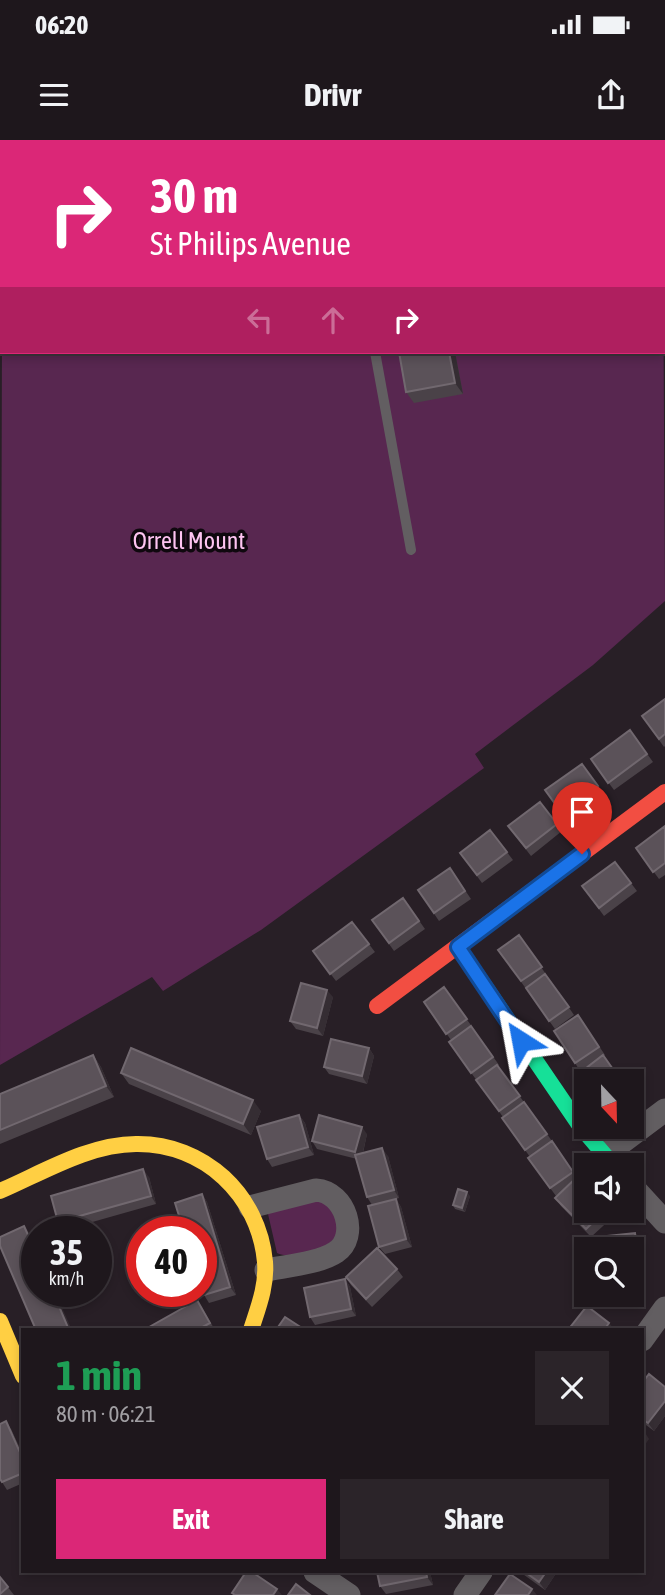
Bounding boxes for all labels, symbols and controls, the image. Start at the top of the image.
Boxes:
text: 06:20 [35,10,89,40]
icon: menu [35,76,73,114]
text: Drivr [304,76,361,113]
icon: share [592,76,630,114]
text: 30 m [150,167,238,223]
icon: right [35,168,126,259]
text: St Philips Avenue [150,225,351,262]
icon: left [241,301,279,339]
icon: ahead [314,301,352,339]
icon: right [387,301,425,339]
park label: Orrell Mount [133,527,245,554]
pin [552,782,612,854]
icon: arrive [563,793,601,831]
position arrow [484,1004,558,1078]
north arrow [574,1069,644,1139]
map controls [574,1069,644,1307]
button: sound [574,1153,644,1223]
speed limit sign: 40 [126,1216,217,1307]
text: 35 [50,1232,83,1272]
button: search [574,1237,644,1307]
text: km/h [49,1268,84,1289]
text: 1 min [56,1351,142,1399]
button: close [535,1351,609,1425]
text: 80 m · 06:21 [56,1401,156,1427]
button: Exit [56,1479,326,1559]
button: Share [340,1479,609,1559]

